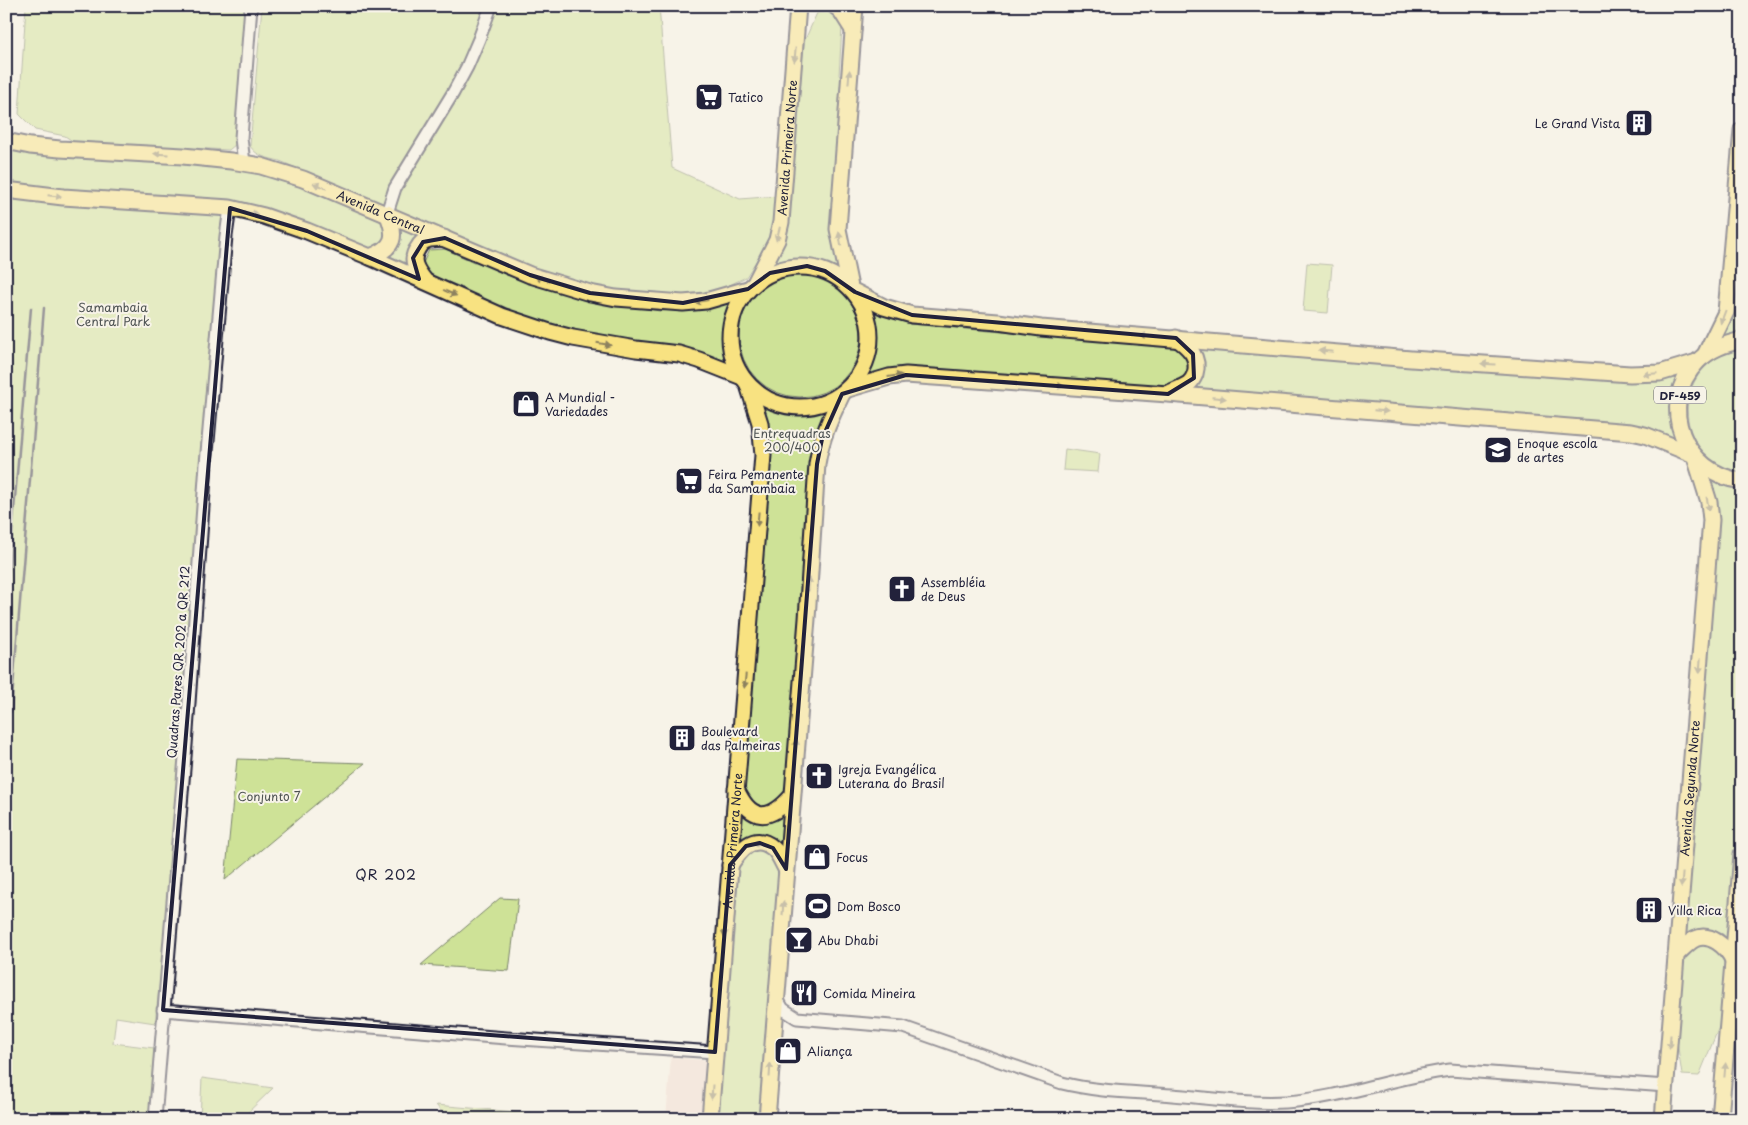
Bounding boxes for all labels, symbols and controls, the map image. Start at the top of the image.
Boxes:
one-way arrow [790,47,798,63]
one-way arrow [845,69,853,85]
street label: Avenida Primeira Norte [773,79,801,216]
supermarket icon: Tatico [694,82,724,112]
place label: Tatico [728,88,763,106]
building icon: Le Grand Vista [1624,108,1654,138]
place label: Le Grand Vista [1535,114,1621,132]
one-way arrow [153,150,169,158]
one-way arrow [312,181,327,189]
street label: Avenida Central [334,185,427,238]
one-way arrow [47,192,63,200]
one-way arrow [244,209,259,217]
one-way arrow [774,226,782,241]
one-way arrow [836,231,844,247]
one-way arrow [534,274,549,282]
one-way arrow [443,289,457,297]
park label: Samambaia Central Park [76,298,150,330]
one-way arrow [693,298,709,306]
one-way arrow [1719,310,1727,325]
one-way arrow [1138,332,1154,340]
one-way arrow [597,340,613,348]
one-way arrow [1318,347,1334,355]
one-way arrow [1480,359,1496,367]
one-way arrow [1642,370,1658,378]
one-way arrow [888,372,904,380]
one-way arrow [1050,382,1066,390]
road number: DF-459 [1654,386,1706,404]
place label: A Mundial - Variedades [545,388,615,420]
shop icon: A Mundial - Variedades [511,389,541,419]
one-way arrow [1212,394,1228,402]
one-way arrow [1374,407,1390,415]
park label: Entrequadras 200/400 [753,424,831,456]
place label: Enoque escola de artes [1517,434,1598,466]
school or university icon: Enoque escola de artes [1483,435,1513,465]
place label: Feira Pemanente da Samambaia [708,465,804,497]
supermarket icon: Feira Pemanente da Samambaia [674,466,704,496]
one-way arrow [1705,497,1713,513]
one-way arrow [754,511,762,527]
street label: Quadras Pares QR 202 a QR 212 [162,565,194,759]
place label: Assembléia de Deus [921,573,986,605]
church icon: Assembléia de Deus [887,574,917,604]
one-way arrow [806,576,814,592]
one-way arrow [1695,658,1703,674]
one-way arrow [741,673,749,689]
street label: Avenida Segunda Norte [1675,719,1704,857]
place label: Boulevard das Palmeiras [701,722,781,754]
building icon: Boulevard das Palmeiras [667,723,697,753]
one-way arrow [793,738,801,754]
place label: Igreja Evangélica Luterana do Brasil [838,760,945,792]
church icon: Igreja Evangélica Luterana do Brasil [804,761,834,791]
street label: Avenida Primeira Norte [718,772,747,909]
park label: Conjunto 7 [237,787,301,805]
one-way arrow [751,840,767,848]
shop icon: Focus [802,842,832,872]
place label: Focus [836,848,868,866]
district label: QR 202 [355,864,417,885]
one-way arrow [1678,872,1686,888]
sports icon: Dom Bosco [803,891,833,921]
building icon: Villa Rica [1634,895,1664,925]
place label: Dom Bosco [837,897,901,915]
one-way arrow [779,900,787,916]
place label: Villa Rica [1668,901,1722,919]
one-way arrow [721,922,729,938]
bar icon: Abu Dhabi [784,925,814,955]
place label: Abu Dhabi [818,931,879,949]
restaurant icon: Comida Mineira [789,978,819,1008]
place label: Comida Mineira [823,984,916,1002]
one-way arrow [1665,1034,1673,1050]
shop icon: Aliança [773,1036,803,1066]
place label: Aliança [807,1042,853,1060]
one-way arrow [767,1062,775,1078]
one-way arrow [1721,1062,1729,1078]
one-way arrow [708,1084,716,1100]

